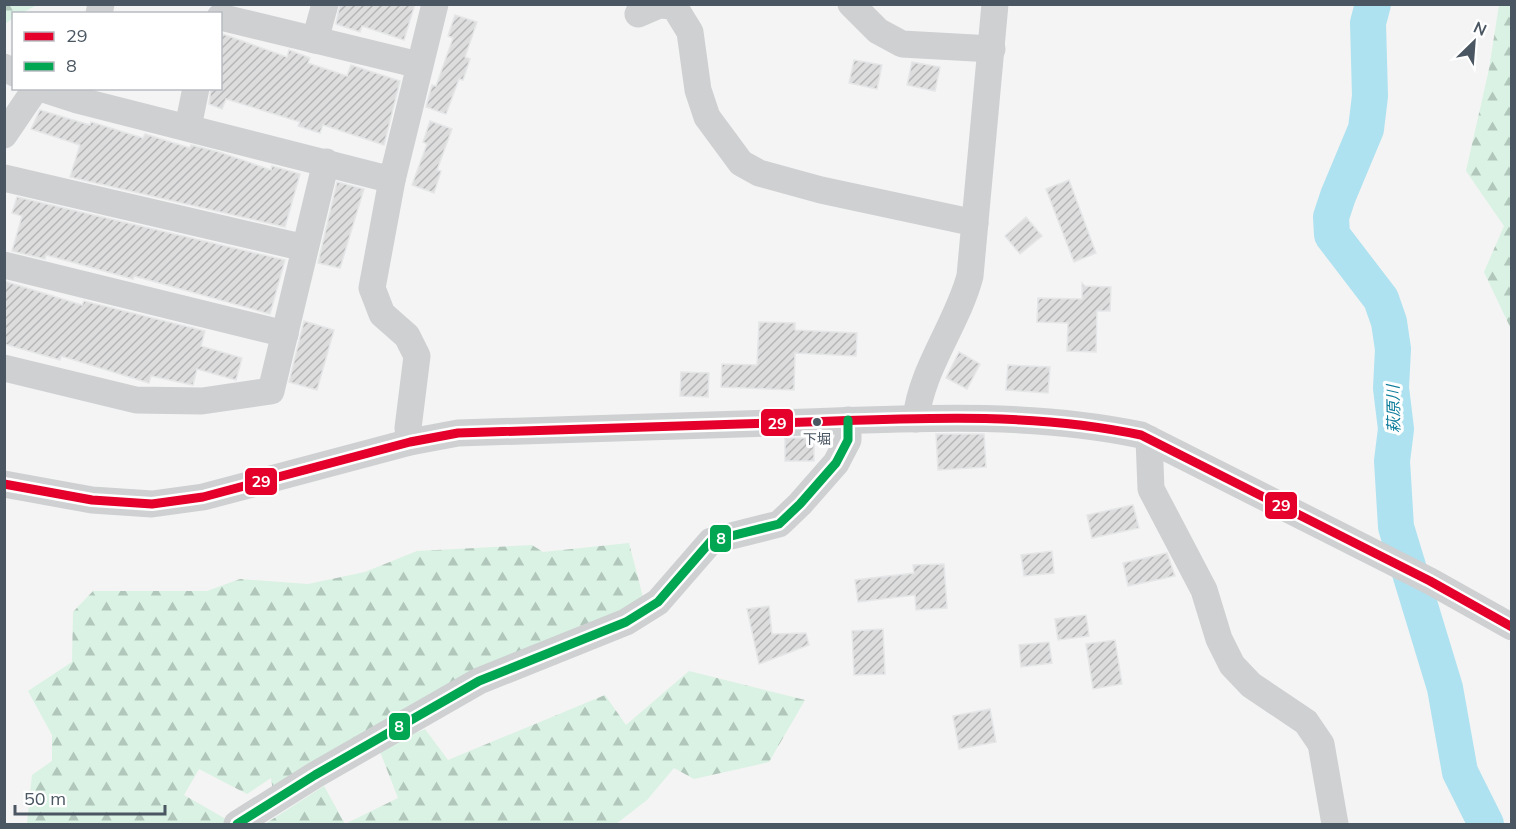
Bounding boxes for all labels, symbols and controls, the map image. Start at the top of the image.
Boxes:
legend [12,12,222,90]
north arrow [1444,12,1504,72]
text: N [1471,17,1490,40]
text: 29 [66,24,88,47]
text: 8 [66,54,77,77]
water label: 萩原川 [1383,383,1403,433]
line badge: 29 [760,408,794,437]
text: 29 [767,413,787,433]
marker: 下堀 [811,416,823,428]
place label: 下堀 [803,430,831,448]
line badge: 29 [244,467,278,496]
text: 29 [251,471,271,491]
line badge: 29 [1264,491,1298,520]
text: 29 [1271,495,1291,515]
line badge: 8 [709,524,732,553]
text: 8 [716,528,726,548]
line badge: 8 [388,712,411,741]
text: 8 [394,716,404,736]
scale bar [15,778,165,816]
text: 50 m [24,787,66,810]

